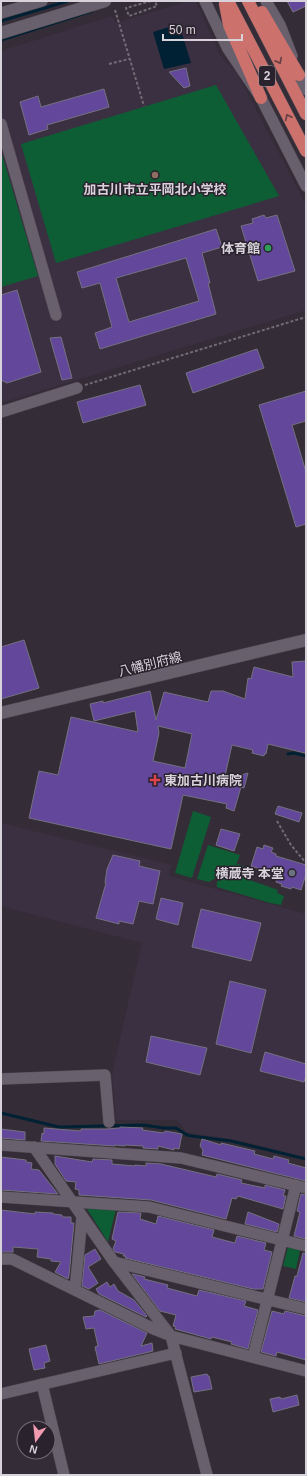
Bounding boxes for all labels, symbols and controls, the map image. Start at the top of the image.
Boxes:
scale bar [163,16,242,42]
text: 50 m [169,23,196,37]
one-way arrow [274,56,281,64]
road number: 2 [259,66,275,86]
one-way arrow [285,113,293,121]
marker: 加古川市立平岡北小学校 [150,170,160,180]
place label: 加古川市立平岡北小学校 [83,182,227,197]
place label: 体育館 [221,241,260,256]
marker: 体育館 [263,243,273,253]
street label: 八幡別府線 [117,649,183,679]
place label: 東加古川病院 [164,773,242,788]
marker: 東加古川病院 [149,774,161,786]
place label: 横蔵寺 本堂 [215,866,284,881]
marker: 横蔵寺 本堂 [287,868,297,878]
north arrow [16,1420,56,1460]
text: N [28,1443,39,1456]

